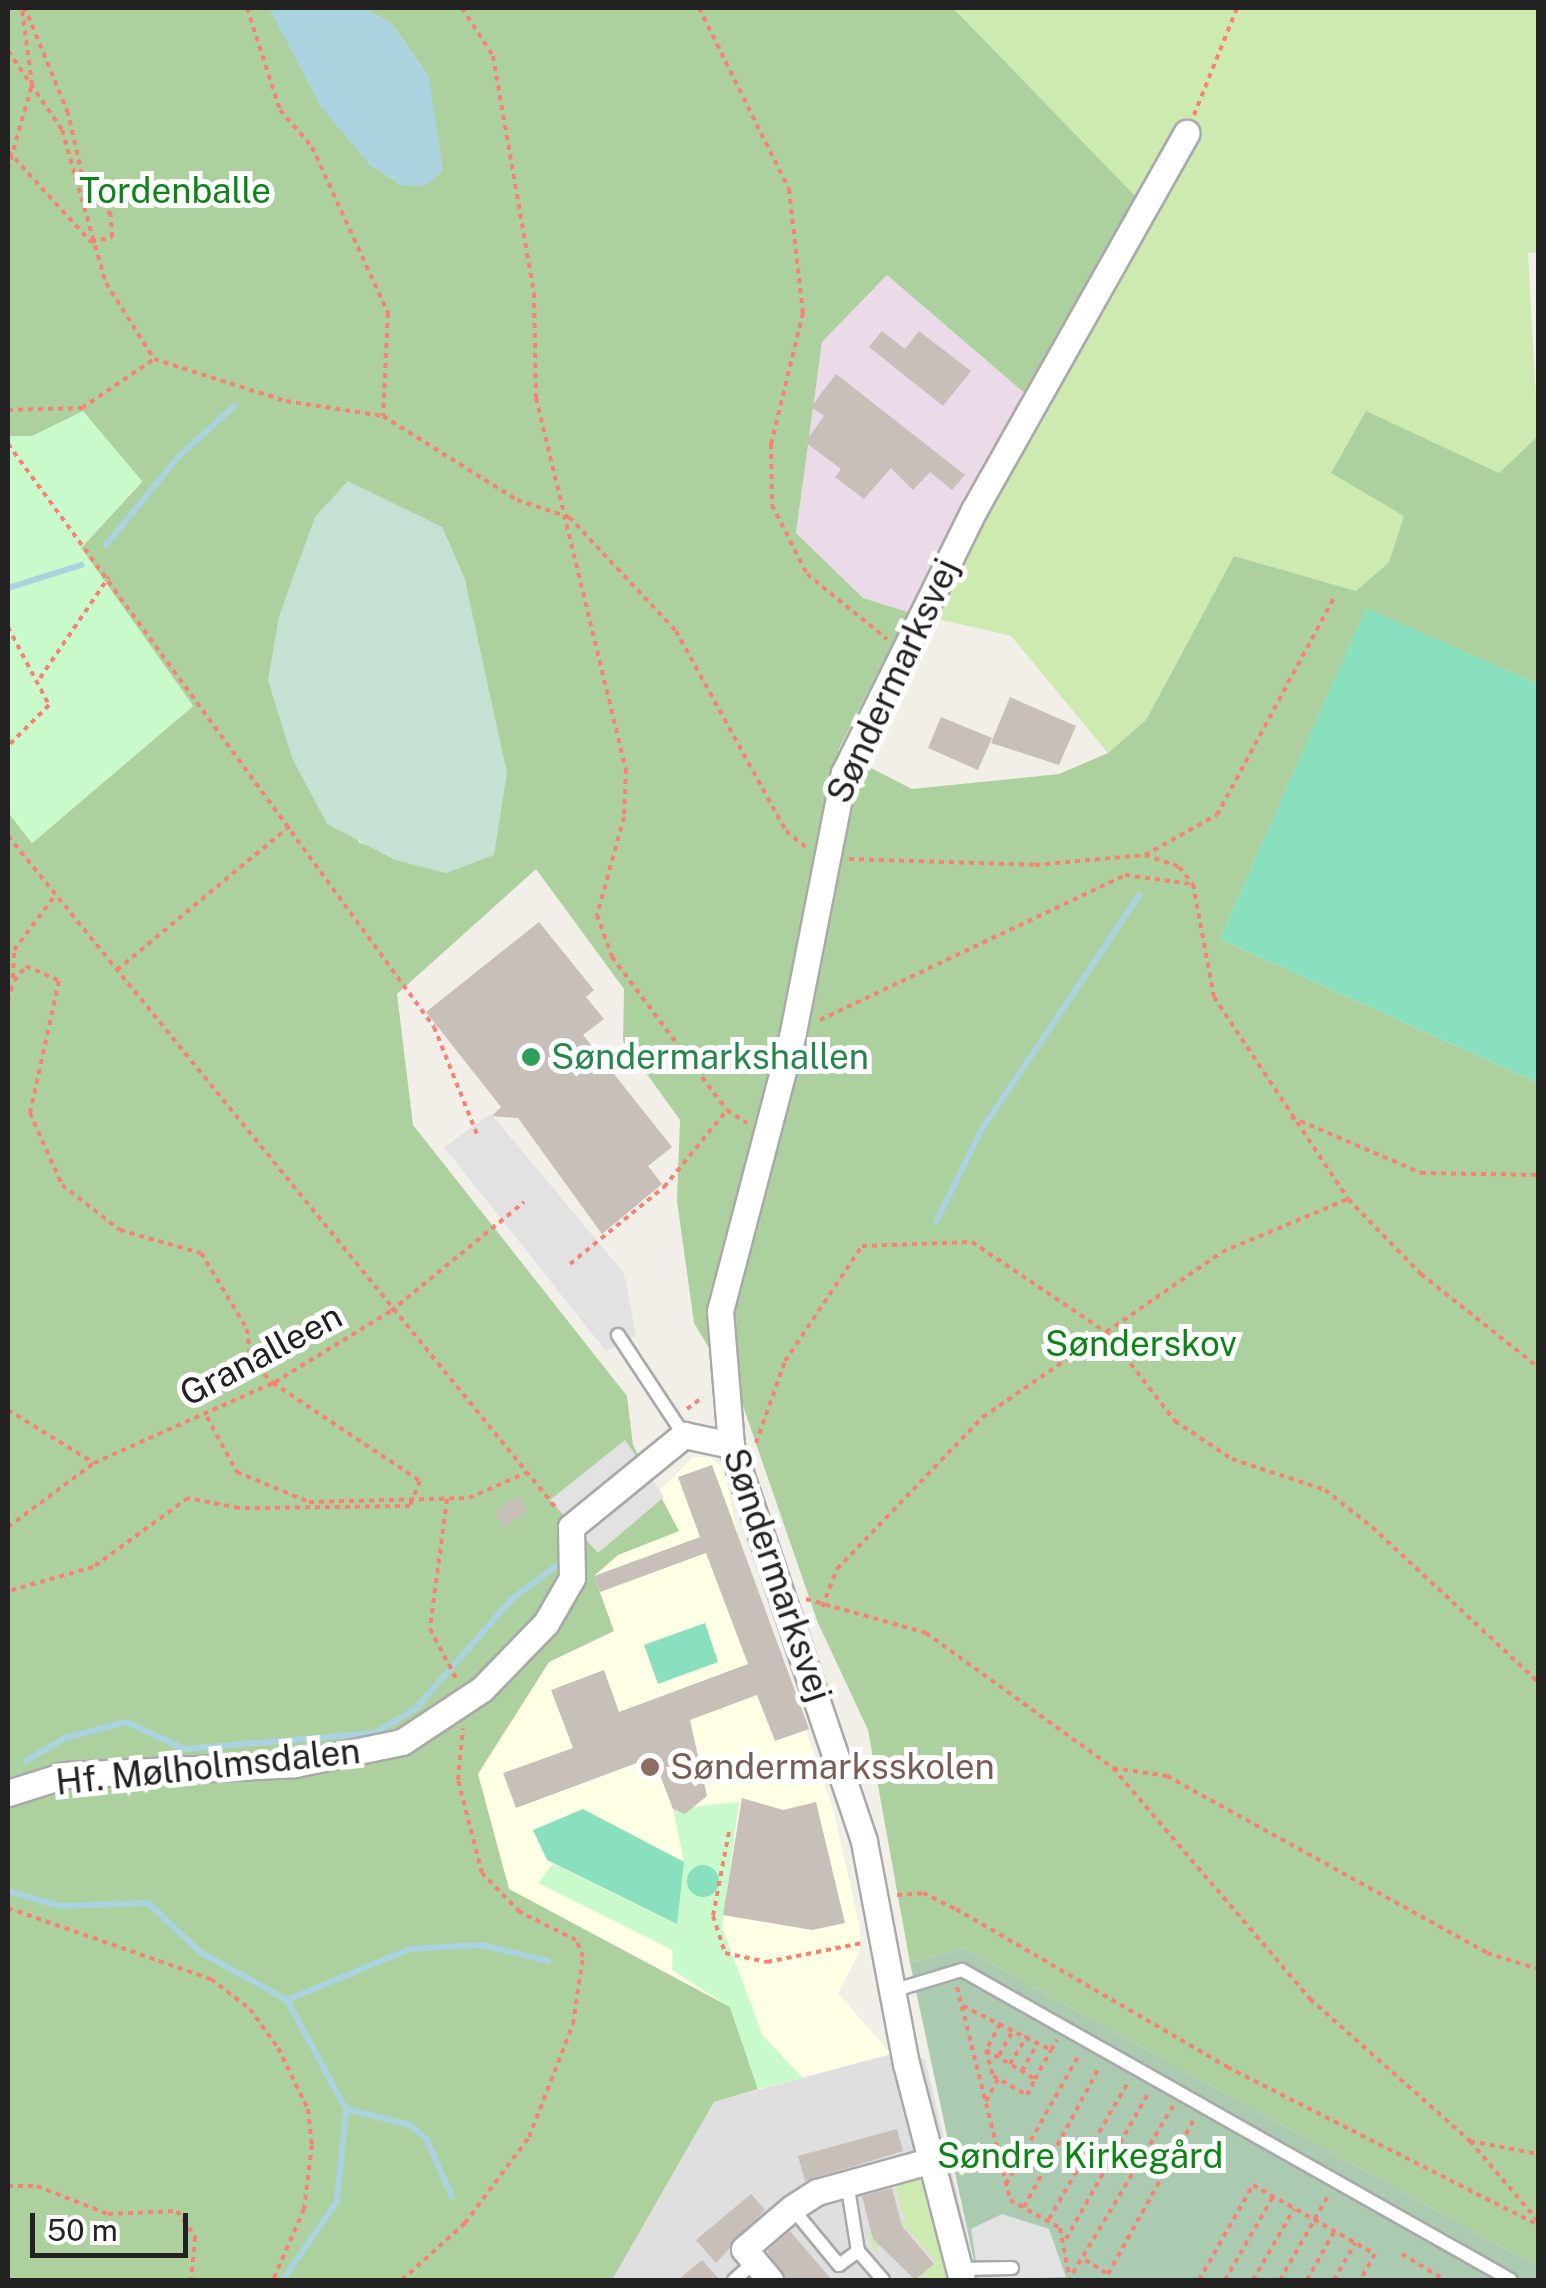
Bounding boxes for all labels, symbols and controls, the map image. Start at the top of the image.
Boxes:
park label: Tordenballe [79,170,271,212]
street label: Søndermarksvej [818,552,968,810]
place label: Søndermarkshallen [551,1036,869,1078]
marker: Søndermarkshallen [520,1046,542,1068]
street label: Granalleen [173,1295,349,1415]
park label: Sønderskov [1045,1323,1237,1365]
street label: Søndermarksvej [714,1443,840,1707]
street label: Hf. Mølholmsdalen [54,1730,362,1804]
place label: Søndermarksskolen [670,1746,995,1788]
marker: Søndermarksskolen [639,1756,661,1778]
park label: Søndre Kirkegård [937,2135,1223,2177]
scale bar [35,2193,192,2255]
text: 50 m [47,2212,118,2248]

